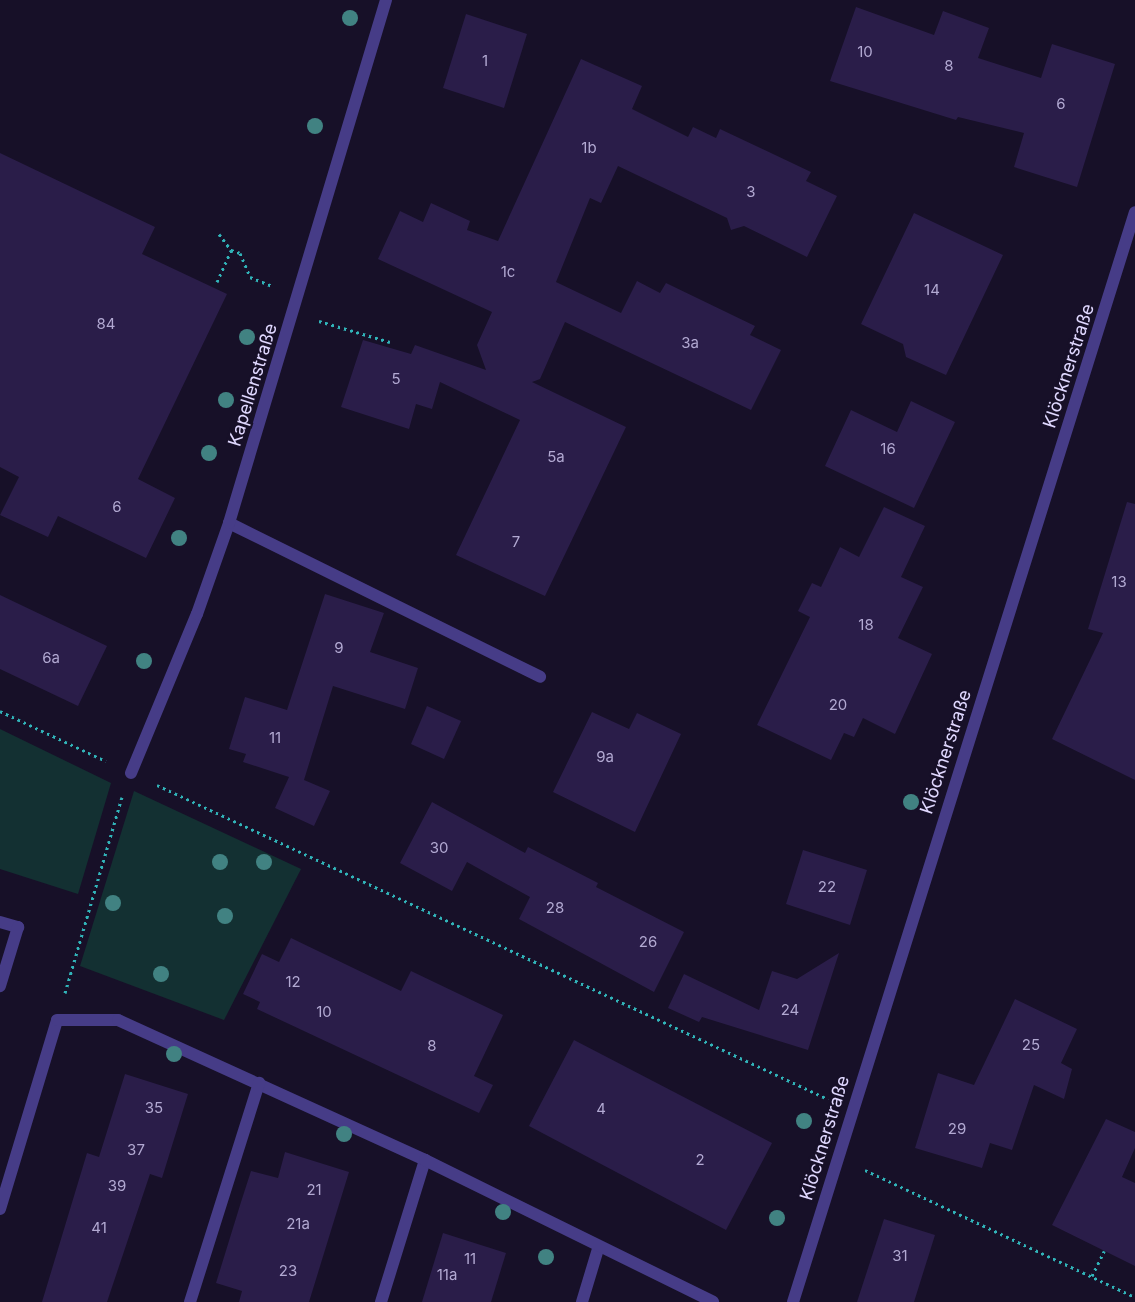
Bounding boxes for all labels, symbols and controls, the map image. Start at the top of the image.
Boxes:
house number: 10 [857,43,873,61]
house number: 1 [482,52,488,70]
house number: 8 [944,57,954,75]
house number: 6 [1056,95,1066,113]
house number: 1b [581,139,597,157]
house number: 3 [746,183,756,201]
house number: 1c [501,263,515,281]
house number: 14 [924,281,940,299]
street label: Klöcknerstraße [1039,301,1099,431]
house number: 84 [97,315,115,333]
street label: Kapellenstraße [224,321,282,449]
house number: 3a [681,334,699,352]
house number: 5 [391,370,401,388]
house number: 16 [880,440,896,458]
house number: 5a [547,448,565,466]
house number: 6 [112,498,122,516]
house number: 7 [512,533,520,551]
house number: 13 [1111,573,1127,591]
house number: 18 [858,616,874,634]
house number: 9 [334,639,344,657]
house number: 6a [42,649,60,667]
street label: Klöcknerstraße [916,687,976,817]
house number: 20 [829,696,847,714]
house number: 11 [269,729,281,747]
house number: 9a [596,748,614,766]
house number: 30 [430,839,448,857]
house number: 22 [818,878,836,896]
house number: 28 [546,899,564,917]
house number: 26 [639,933,657,951]
house number: 12 [285,973,301,991]
house number: 24 [781,1001,799,1019]
house number: 10 [316,1003,332,1021]
house number: 25 [1022,1036,1040,1054]
house number: 8 [427,1037,437,1055]
street label: Klöcknerstraße [796,1073,854,1203]
house number: 35 [145,1099,163,1117]
house number: 4 [596,1100,606,1118]
house number: 29 [948,1120,966,1138]
house number: 37 [127,1141,145,1159]
house number: 2 [695,1151,705,1169]
house number: 39 [108,1177,126,1195]
house number: 21 [306,1181,322,1199]
house number: 21a [286,1215,310,1233]
house number: 41 [91,1219,107,1237]
house number: 31 [892,1247,908,1265]
house number: 11 [464,1250,476,1268]
house number: 23 [279,1262,297,1280]
house number: 11a [437,1266,457,1284]

